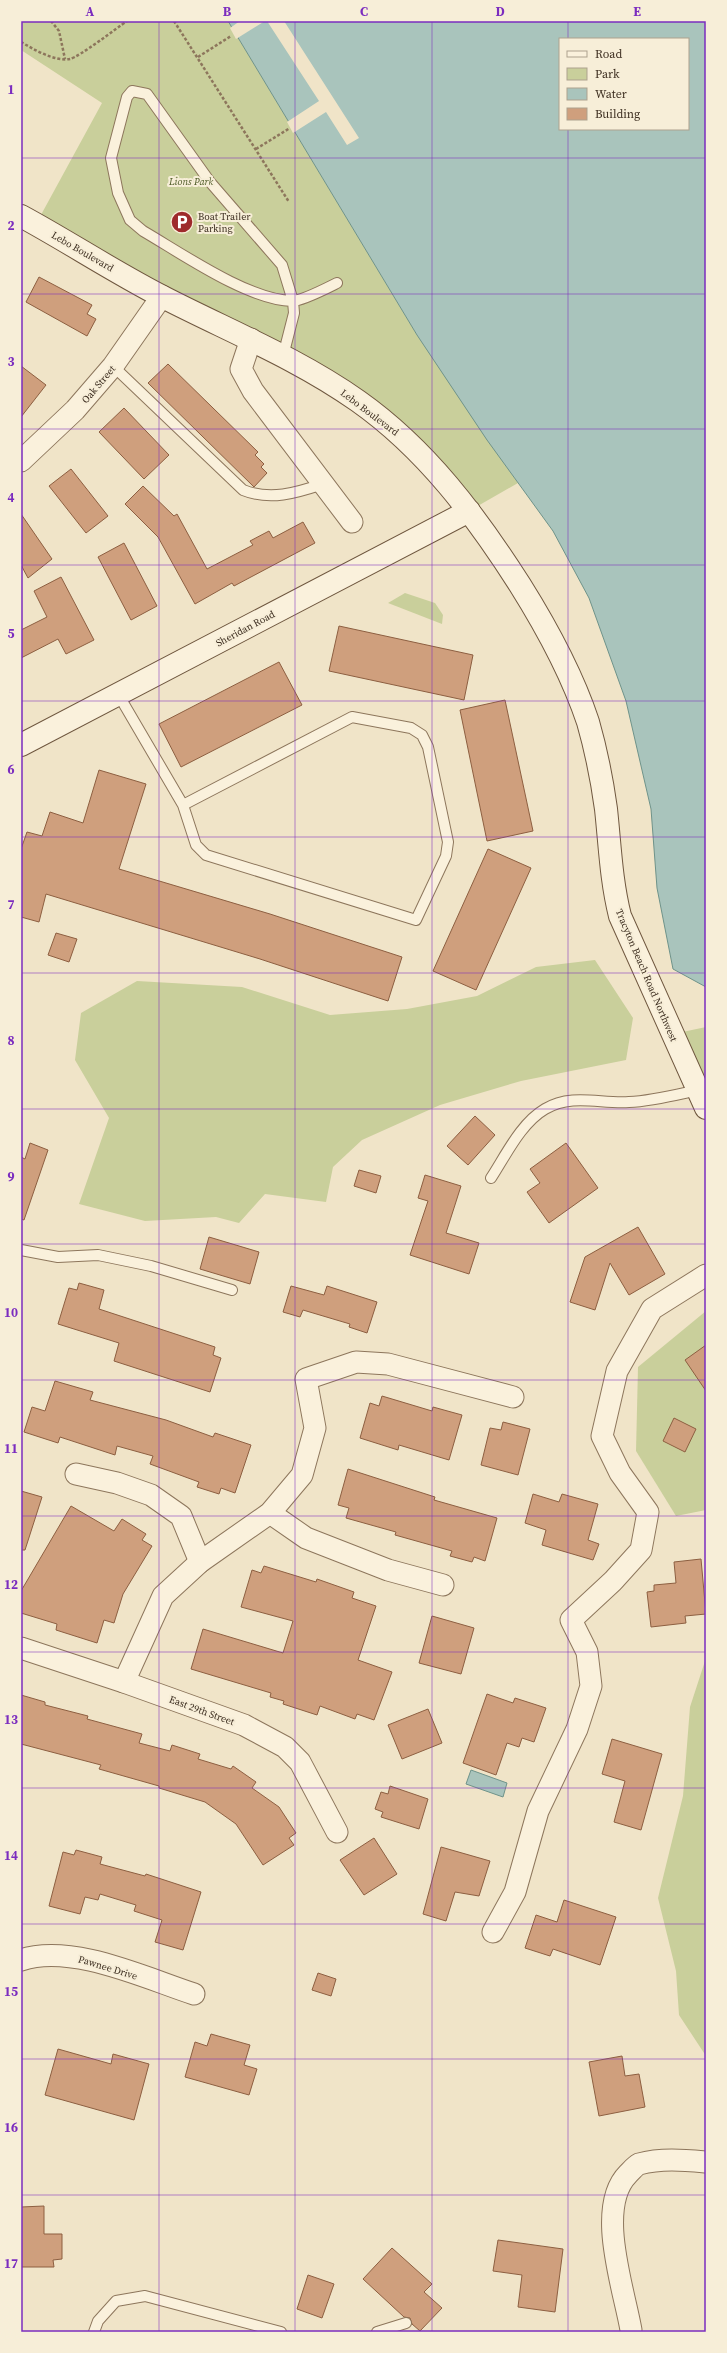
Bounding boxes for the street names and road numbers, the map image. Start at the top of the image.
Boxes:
street label: Lebo Boulevard [49,228,116,275]
street label: Oak Street [79,362,119,406]
street label: Lebo Boulevard [338,386,402,439]
street label: Sheridan Road [213,607,277,649]
street label: Tracyton Beach Road Northwest [613,907,681,1044]
street label: East 29th Street [167,1693,237,1729]
street label: Pawnee Drive [77,1952,139,1983]

